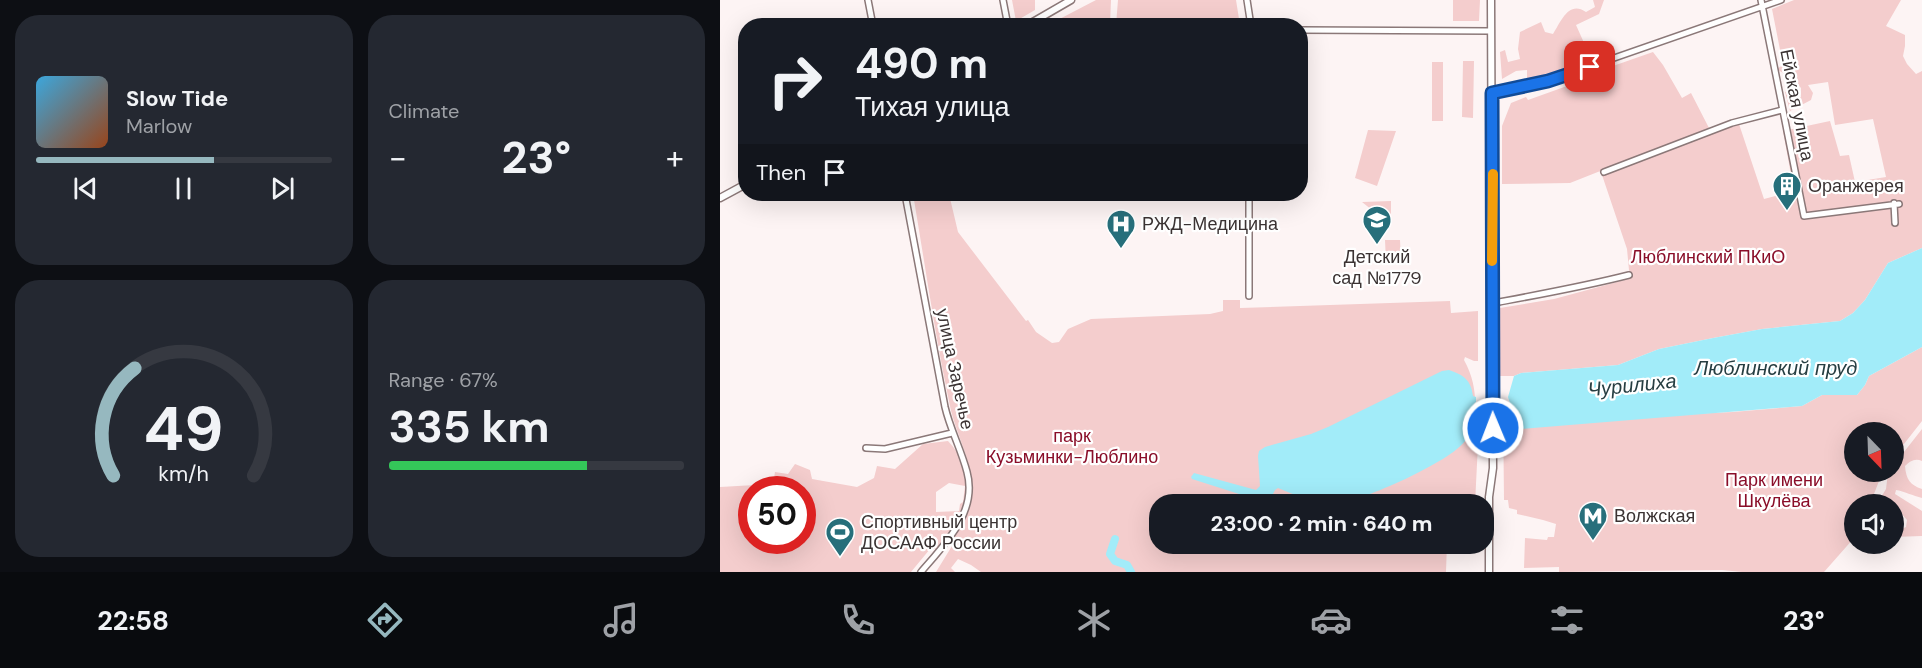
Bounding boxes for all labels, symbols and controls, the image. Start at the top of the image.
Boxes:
text: 490 m [855,36,988,91]
pin [1564,41,1615,92]
icon: right [756,42,834,120]
street label: Ейская улица [1774,47,1820,164]
icon: arrive [1573,50,1606,83]
text: Slow Tide [126,84,228,113]
text: Тихая улица [855,89,1010,124]
text: Climate [389,98,459,124]
text: Marlow [126,113,192,139]
text: 23° [502,128,571,187]
text: − [389,136,407,179]
text: + [666,136,684,179]
icon: arrive [818,156,851,189]
text: Then [756,158,806,187]
building icon: Оранжерея [1771,170,1803,212]
icon: previous [69,172,102,205]
icon: pause [167,172,200,205]
icon: next [266,172,299,205]
place label: Оранжерея [1808,174,1904,198]
school or university icon: Детский сад №1779 [1361,204,1393,246]
hospital icon: РЖД-Медицина [1105,208,1137,250]
place label: РЖД-Медицина [1142,212,1279,236]
place label: Детский сад №1779 [1332,245,1422,290]
park label: Люблинский ПКиО [1631,245,1785,269]
street label: улица Заречье [930,306,980,432]
water label: Люблинский пруд [1693,355,1857,381]
text: Range · 67% [389,367,498,393]
water label: Чурилиха [1586,367,1678,403]
text: 49 [144,388,224,469]
position arrow [1461,396,1525,460]
text: 335 km [389,397,550,456]
north arrow [1844,422,1904,482]
map controls [1844,422,1904,554]
park label: парк Кузьминки-Люблино [986,424,1158,469]
text: km/h [158,460,209,488]
park label: Парк имени Шкулёва [1725,468,1823,513]
speed limit sign: 50 [738,476,816,554]
button: sound [1844,494,1904,554]
metro station icon: Волжская [1577,500,1609,542]
place label: Волжская [1614,504,1695,528]
text: 23:00 · 2 min · 640 m [1210,509,1433,538]
place label: Спортивный центр ДОСААФ России [861,510,1017,555]
sports icon: Спортивный центр ДОСААФ России [824,516,856,558]
icon: directions [364,599,406,641]
icon: music [600,599,642,641]
icon: phone [837,599,879,641]
icon: climate [1073,599,1115,641]
icon: car [1310,599,1352,641]
icon: filters [1546,599,1588,641]
text: 22:58 [97,603,169,638]
text: 23° [1783,603,1825,638]

